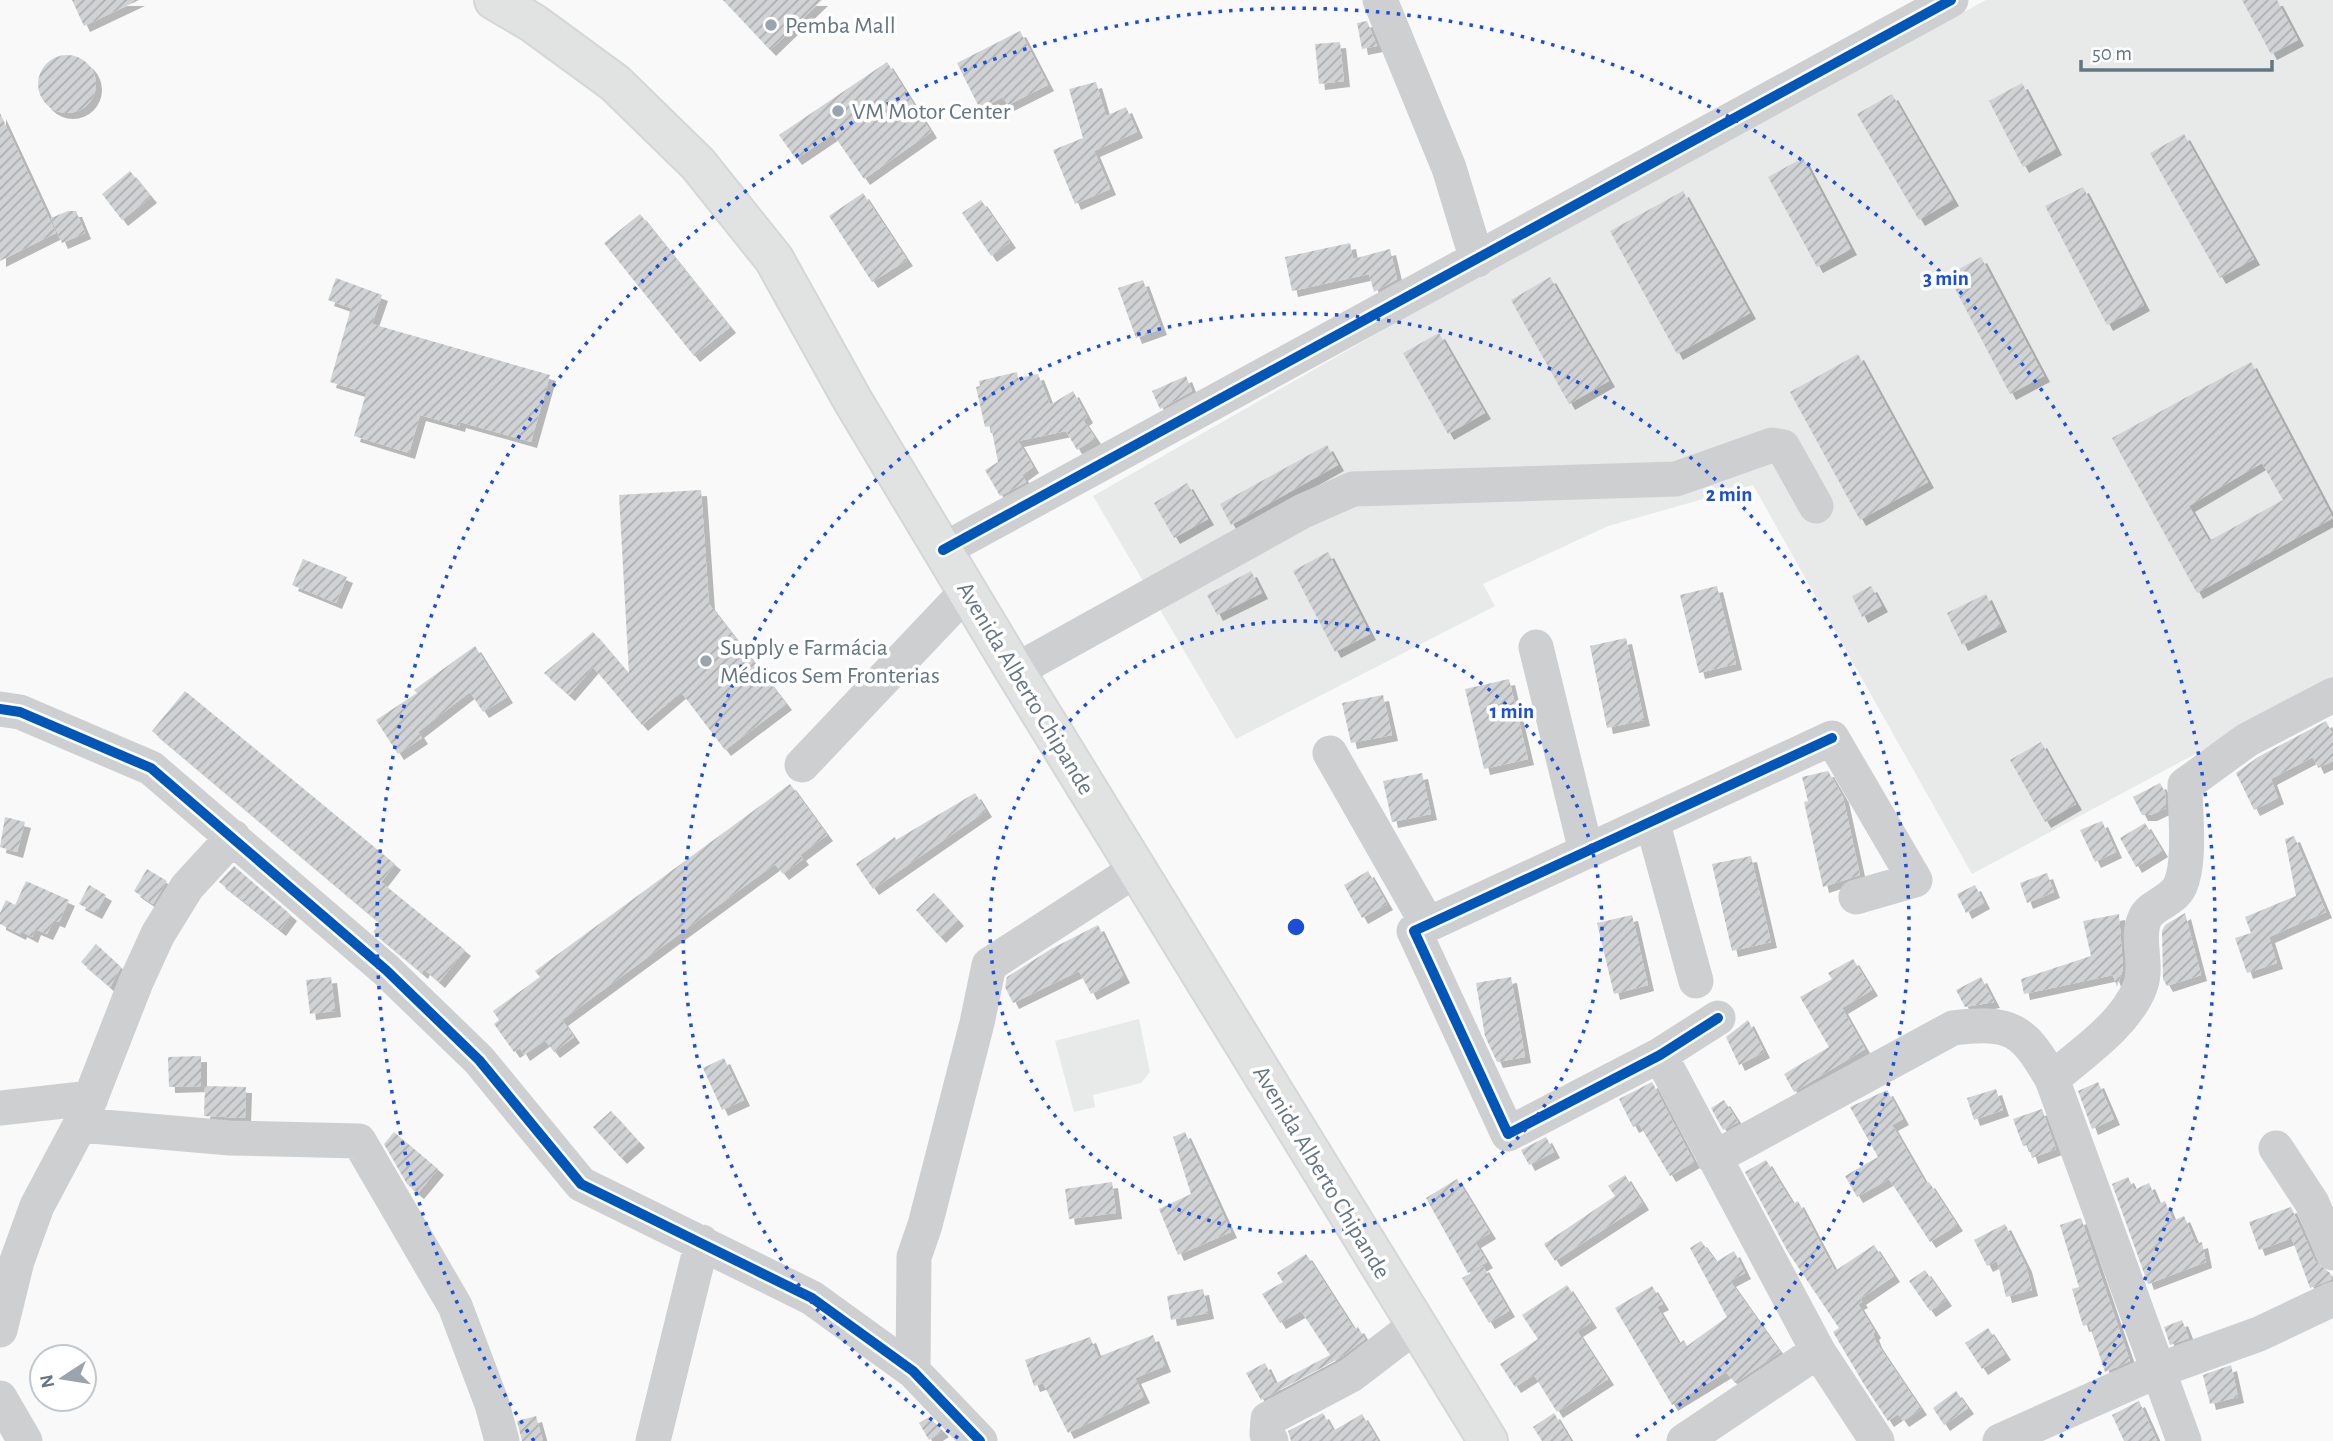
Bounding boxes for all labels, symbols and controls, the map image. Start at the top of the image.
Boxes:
place label: Pemba Mall [785,14,896,38]
marker: Pemba Mall [763,17,779,33]
scale bar [2081,28,2272,72]
text: 50 m [2092,43,2132,64]
place label: VM Motor Center [852,100,1011,124]
marker: VM Motor Center [830,103,846,119]
text: 3 min [1923,268,1969,289]
text: 2 min [1706,484,1752,505]
street label: Avenida Alberto Chipande [952,578,1098,799]
place label: Supply e Farmácia Médicos Sem Fronterias [720,636,940,688]
marker: Supply e Farmácia Médicos Sem Fronterias [698,653,714,669]
text: 1 min [1490,701,1534,722]
centre of rings [1284,915,1308,939]
street label: Avenida Alberto Chipande [1248,1062,1394,1283]
north arrow [28,1343,98,1413]
text: N [37,1373,59,1390]

